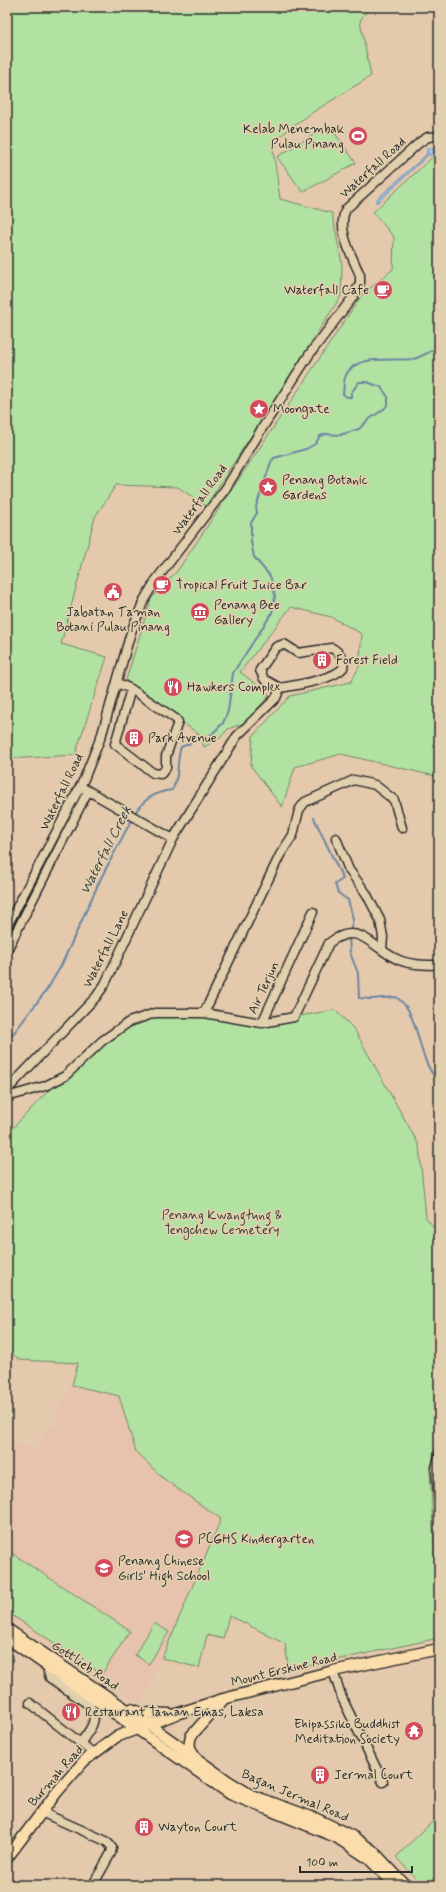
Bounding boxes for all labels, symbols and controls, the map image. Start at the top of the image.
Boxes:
place label: Kelab Menembak Pulau Pinang [243,121,345,153]
sports icon: Kelab Menembak Pulau Pinang [347,125,369,147]
street label: Waterfall Road [336,134,410,202]
cafe icon: Waterfall Cafe [372,279,394,301]
place label: Waterfall Cafe [284,282,369,299]
place icon: Moongate [248,398,270,420]
place label: Moongate [273,401,330,419]
street label: Waterfall Road [169,461,231,539]
place label: Penang Botanic Gardens [282,472,368,504]
place icon: Penang Botanic Gardens [257,476,279,498]
cafe icon: Tropical Fruit Juice Bar [151,574,173,596]
place label: Tropical Fruit Juice Bar [176,577,308,594]
public building icon: Jabatan Taman Botani Pulau Pinang [102,581,124,603]
place label: Penang Bee Gallery [214,597,280,629]
museum icon: Penang Bee Gallery [189,601,211,623]
place label: Jabatan Taman Botani Pulau Pinang [56,604,170,636]
building icon: Forest Field [311,649,333,671]
place label: Forest Field [336,652,398,669]
restaurant icon: Hawkers Complex [162,676,184,698]
place label: Hawkers Complex [187,679,281,696]
building icon: Park Avenue [123,727,145,749]
place label: Park Avenue [148,730,217,747]
street label: Waterfall Road [36,751,88,833]
water label: Waterfall Creek [76,803,136,897]
street label: Waterfall Lane [79,907,133,991]
street label: Air Terjun [244,959,284,1017]
park label: Penang Kwangtung & Tengchew Cemetery [162,1207,282,1240]
school or university icon: PCGHS Kindergarten [173,1528,195,1550]
place label: PCGHS Kindergarten [198,1531,314,1548]
place label: Penang Chinese Girls' High School [118,1553,210,1587]
school or university icon: Penang Chinese Girls' High School [93,1557,115,1579]
street label: Gottlieb Road [48,1637,122,1695]
street label: Mount Erskine Road [229,1649,339,1691]
restaurant icon: Restaurant Taman Emas, Laksa [60,1701,82,1723]
place label: Restaurant Taman Emas, Laksa [85,1704,264,1721]
place label: Ehipassiko Buddhist Meditation Society [294,1716,400,1748]
temple icon: Ehipassiko Buddhist Meditation Society [403,1720,425,1742]
street label: Burmah Road [25,1742,87,1810]
building icon: Jermal Court [309,1764,331,1786]
street label: Bagan Jermal Road [238,1766,351,1828]
place label: Jermal Court [334,1767,413,1784]
building icon: Wayton Court [133,1816,155,1838]
place label: Wayton Court [158,1819,237,1836]
scale bar [300,1848,412,1874]
text: 100 m [306,1855,338,1871]

